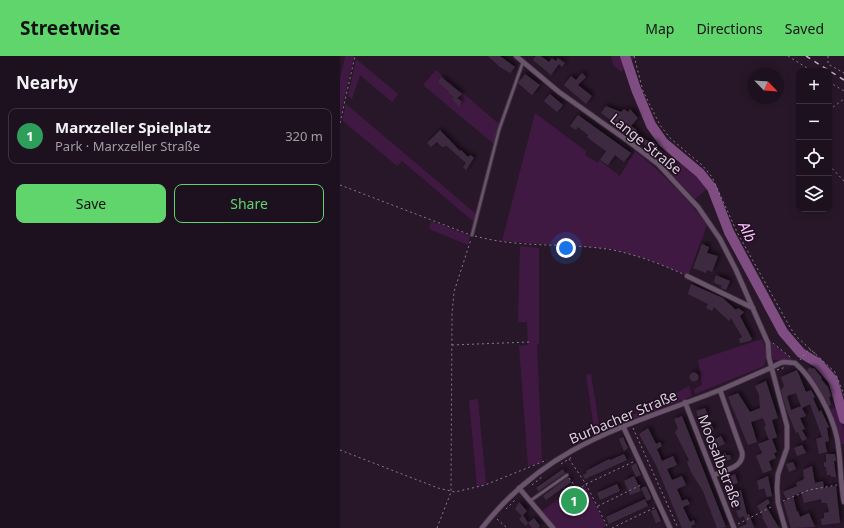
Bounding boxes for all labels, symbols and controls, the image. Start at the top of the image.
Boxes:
text: Streetwise [20,15,121,41]
text: Map [645,19,674,38]
text: Directions [696,19,763,38]
text: Saved [785,19,824,38]
north arrow [748,68,784,104]
map controls [796,68,832,212]
button: + [796,68,832,104]
text: Nearby [16,71,78,94]
button: − [796,104,832,140]
street label: Lange Straße [607,109,686,178]
text: Marxzeller Spielplatz [55,117,211,137]
text: 1 [26,127,34,145]
text: 320 m [285,127,323,145]
text: Park · Marxzeller Straße [55,137,200,155]
button: locate [796,140,832,176]
button: layers [796,176,832,212]
button: Save [16,184,166,223]
button: Share [174,184,324,223]
water label: Alb [734,217,761,245]
your location [556,238,576,258]
street label: Burbacher Straße [566,385,680,448]
street label: Moosalbstraße [694,412,747,510]
pin: 1 [561,486,587,516]

